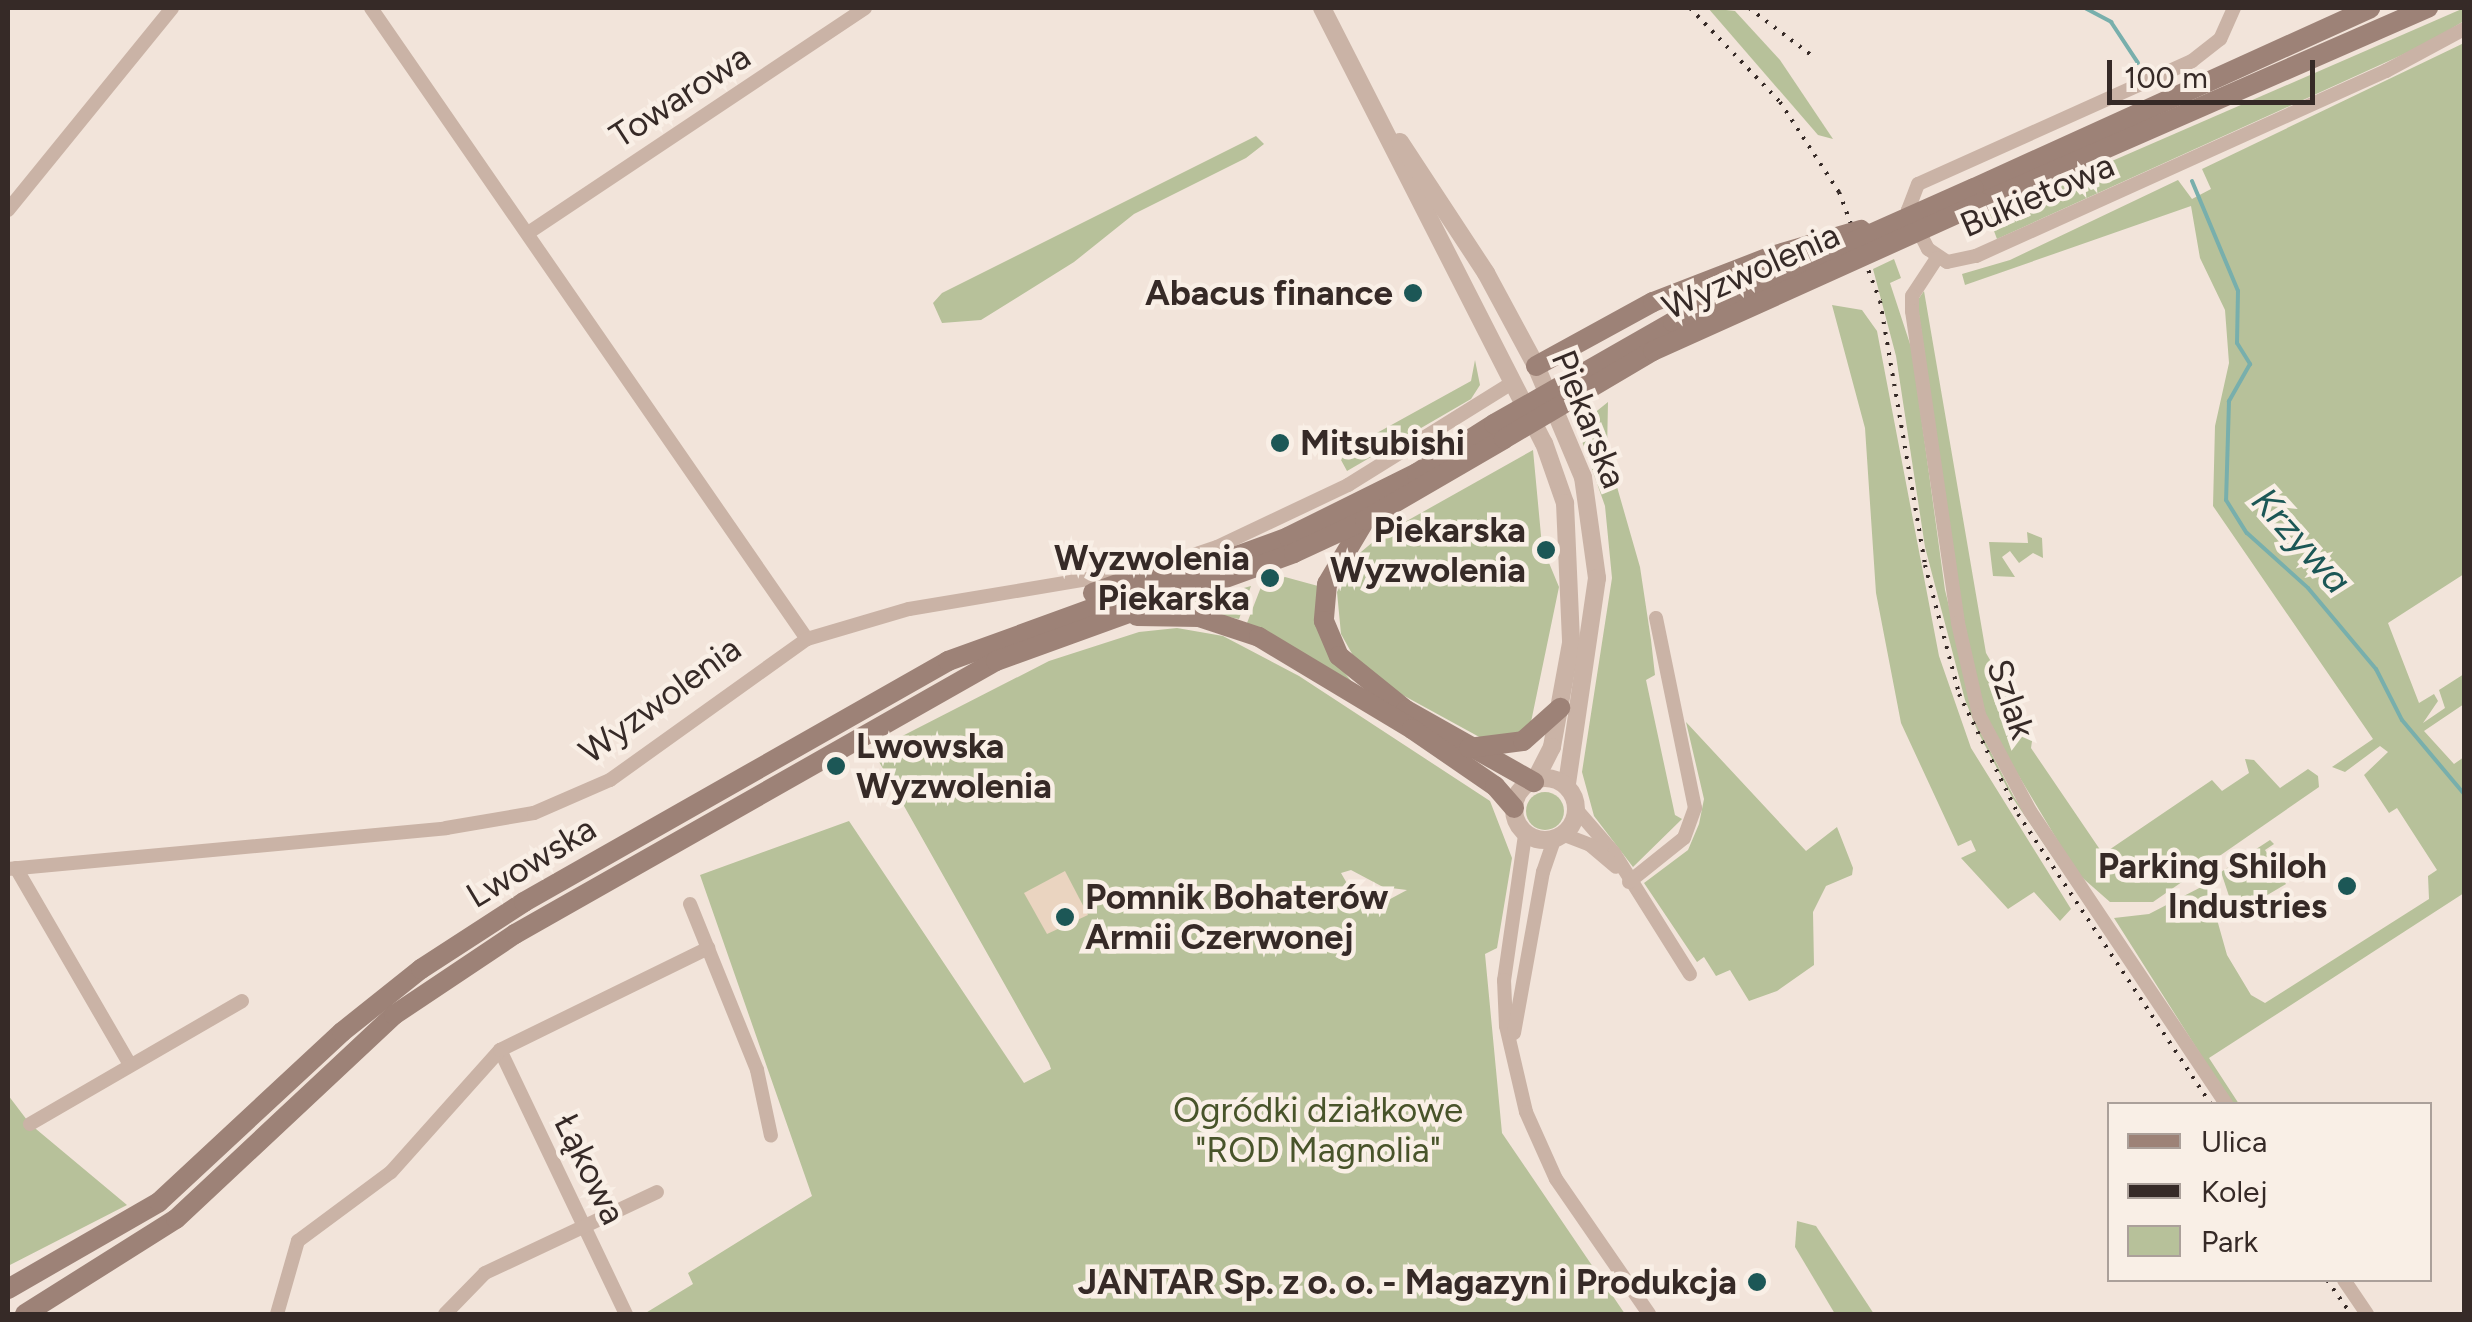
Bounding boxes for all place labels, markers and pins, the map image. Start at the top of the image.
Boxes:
place label: Abacus finance [1145,272,1393,314]
marker: Abacus finance [1402,282,1424,304]
place label: Mitsubishi [1300,422,1465,464]
marker: Mitsubishi [1269,432,1291,454]
place label: Piekarska Wyzwolenia [1330,509,1526,591]
place label: Wyzwolenia Piekarska [1054,537,1250,619]
marker: Piekarska Wyzwolenia [1535,539,1557,561]
marker: Wyzwolenia Piekarska [1259,567,1281,589]
place label: Lwowska Wyzwolenia [856,725,1052,807]
marker: Lwowska Wyzwolenia [825,755,847,777]
place label: Parking Shiloh Industries [2098,845,2327,927]
marker: Parking Shiloh Industries [2336,875,2358,897]
place label: Pomnik Bohaterów Armii Czerwonej [1085,876,1388,958]
marker: Pomnik Bohaterów Armii Czerwonej [1054,906,1076,928]
place label: JANTAR Sp. z o. o. - Magazyn i Produkcja [1078,1261,1737,1303]
marker: JANTAR Sp. z o. o. - Magazyn i Produkcja [1746,1271,1768,1293]

